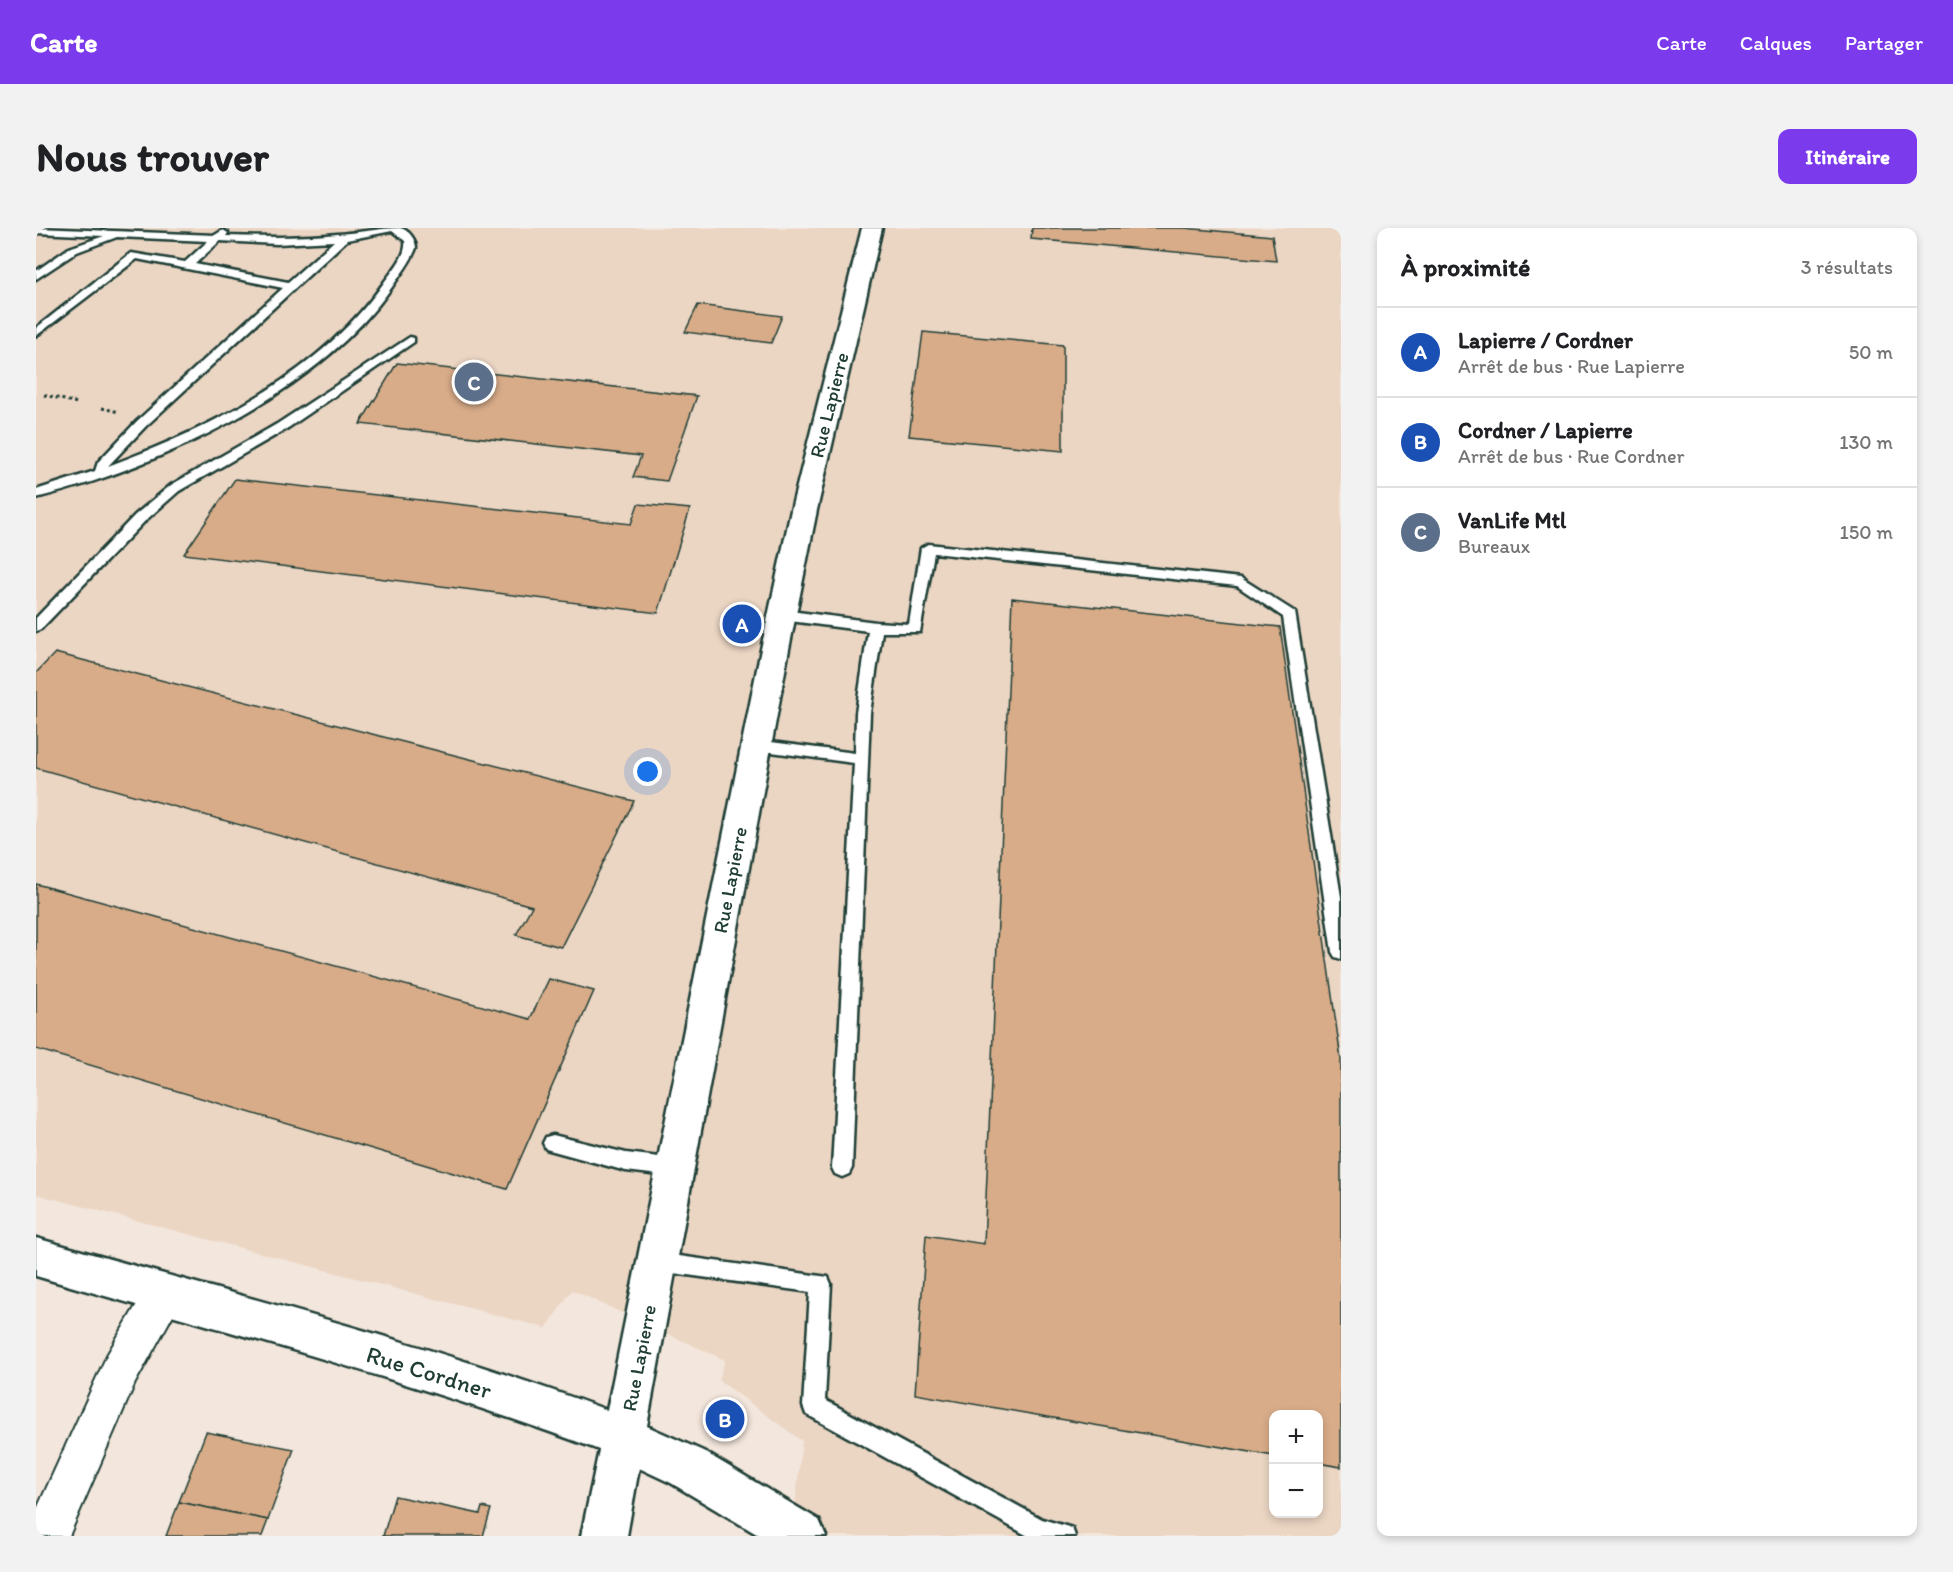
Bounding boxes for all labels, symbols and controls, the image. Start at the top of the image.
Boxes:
text: Carte [30,25,97,59]
text: Carte [1656,30,1707,55]
text: Calques [1740,30,1812,55]
text: Partager [1845,30,1923,55]
button: Itinéraire [1778,129,1917,184]
text: Nous trouver [36,131,269,182]
text: À proximité [1401,251,1530,283]
text: 3 résultats [1801,255,1893,279]
text: Lapierre / Cordner [1458,327,1633,354]
text: A [1414,340,1427,364]
text: 50 m [1849,340,1893,364]
street label: Rue Lapierre [804,350,854,460]
text: Arrêt de bus · Rue Lapierre [1458,354,1685,378]
pin: C [454,360,494,404]
text: Cordner / Lapierre [1458,417,1633,444]
text: B [1414,430,1427,454]
text: 130 m [1839,430,1893,454]
text: Arrêt de bus · Rue Cordner [1458,444,1685,468]
text: VanLife Mtl [1458,507,1566,534]
text: C [1414,520,1427,544]
text: 150 m [1840,520,1893,544]
text: Bureaux [1458,534,1530,558]
pin: A [722,602,762,646]
your location [633,757,662,786]
street label: Rue Lapierre [708,825,752,935]
street label: Rue Lapierre [617,1303,661,1413]
street label: Rue Cordner [363,1339,495,1405]
pin: B [706,1396,744,1442]
map controls [1269,1410,1323,1518]
button: + [1269,1410,1323,1464]
button: − [1269,1464,1323,1518]

